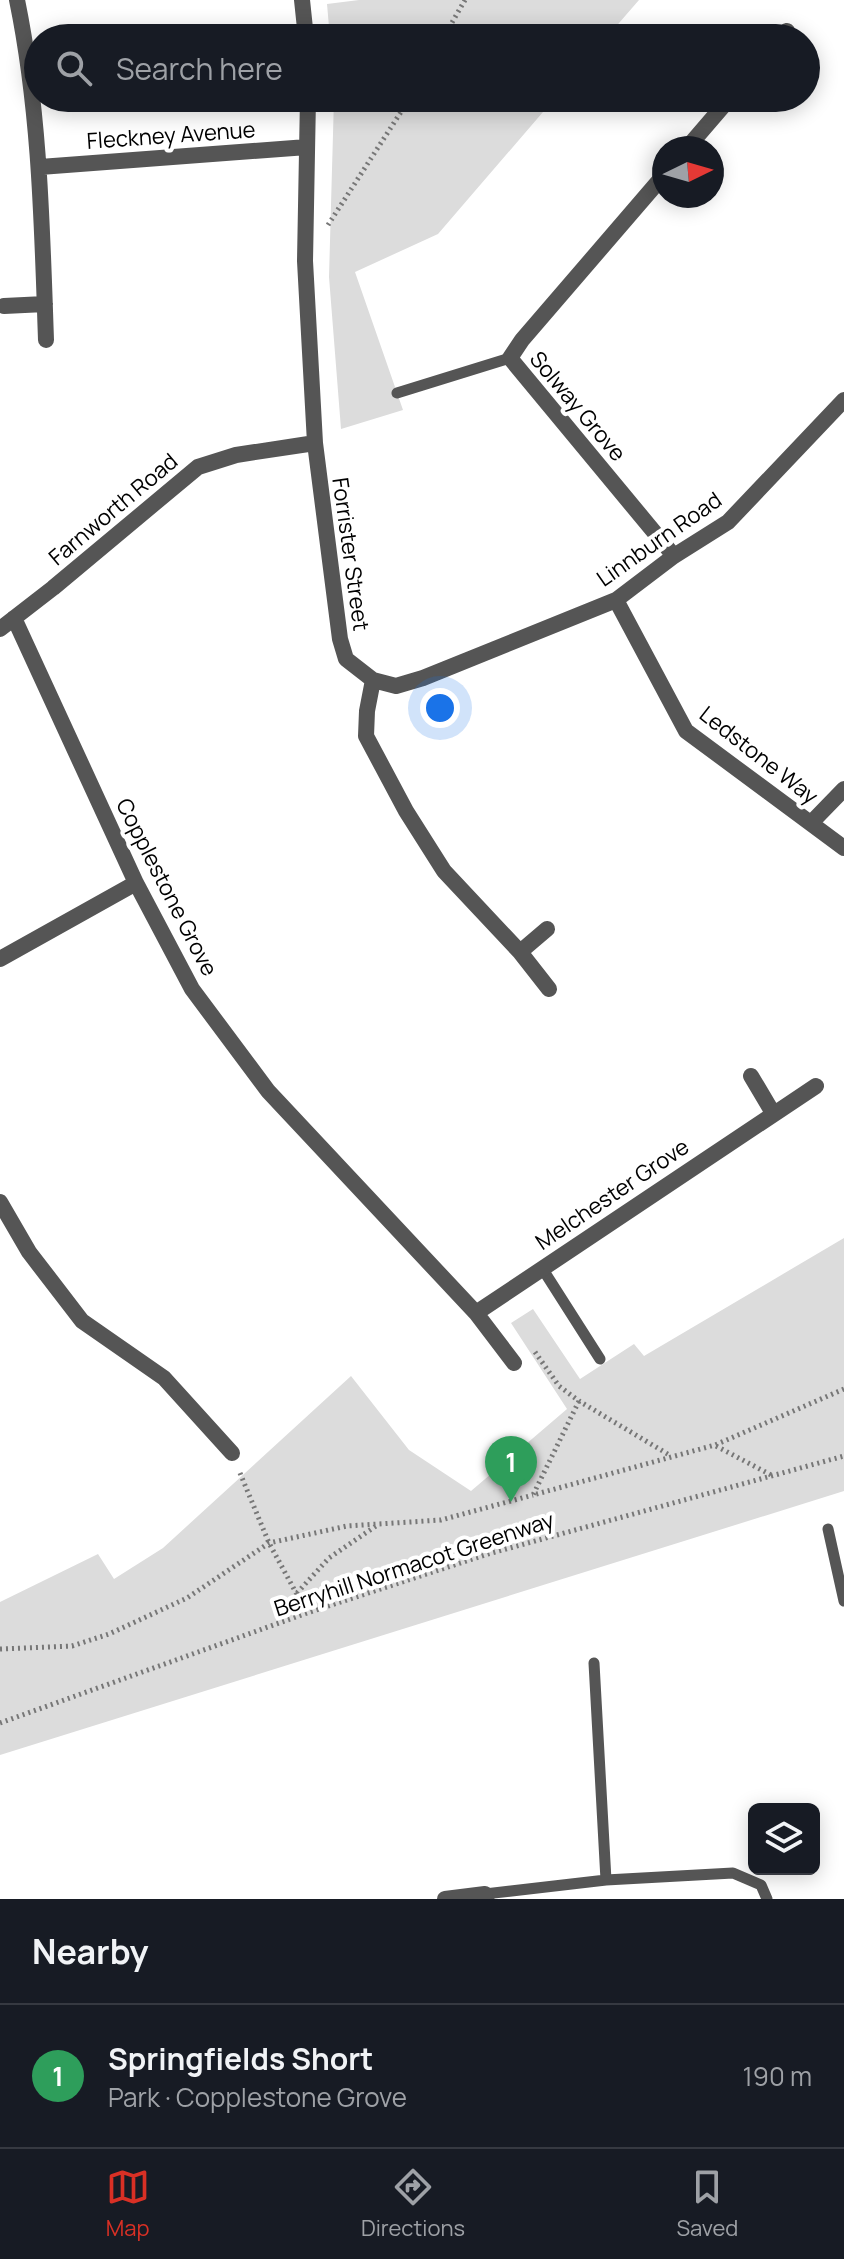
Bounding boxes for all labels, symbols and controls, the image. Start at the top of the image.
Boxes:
search box [24,24,820,112]
icon: search [52,46,96,90]
text: Search here [116,48,283,89]
street label: Fleckney Avenue [86,114,257,156]
north arrow [652,136,724,208]
street label: Solway Grove [523,345,633,467]
street label: Farnworth Road [42,446,184,572]
street label: Forrister Street [325,475,377,633]
street label: Linnburn Road [591,485,727,593]
your location [420,688,460,728]
street label: Ledstone Way [693,699,825,811]
street label: Copplestone Grove [109,793,225,981]
street label: Melchester Grove [529,1131,695,1257]
pin: 1 [485,1436,537,1502]
street label: Berryhill Normacot Greenway [270,1504,558,1623]
map controls [748,1803,820,1875]
button: layers [748,1803,820,1875]
text: Nearby [32,1928,148,1974]
text: Springfields Short [108,2038,373,2079]
text: 1 [52,2058,64,2094]
text: 190 m [743,2058,812,2094]
text: Park · Copplestone Grove [108,2079,407,2115]
tab: Map [106,2165,150,2243]
tab: Directions [361,2165,465,2243]
tab: Saved [676,2165,738,2243]

